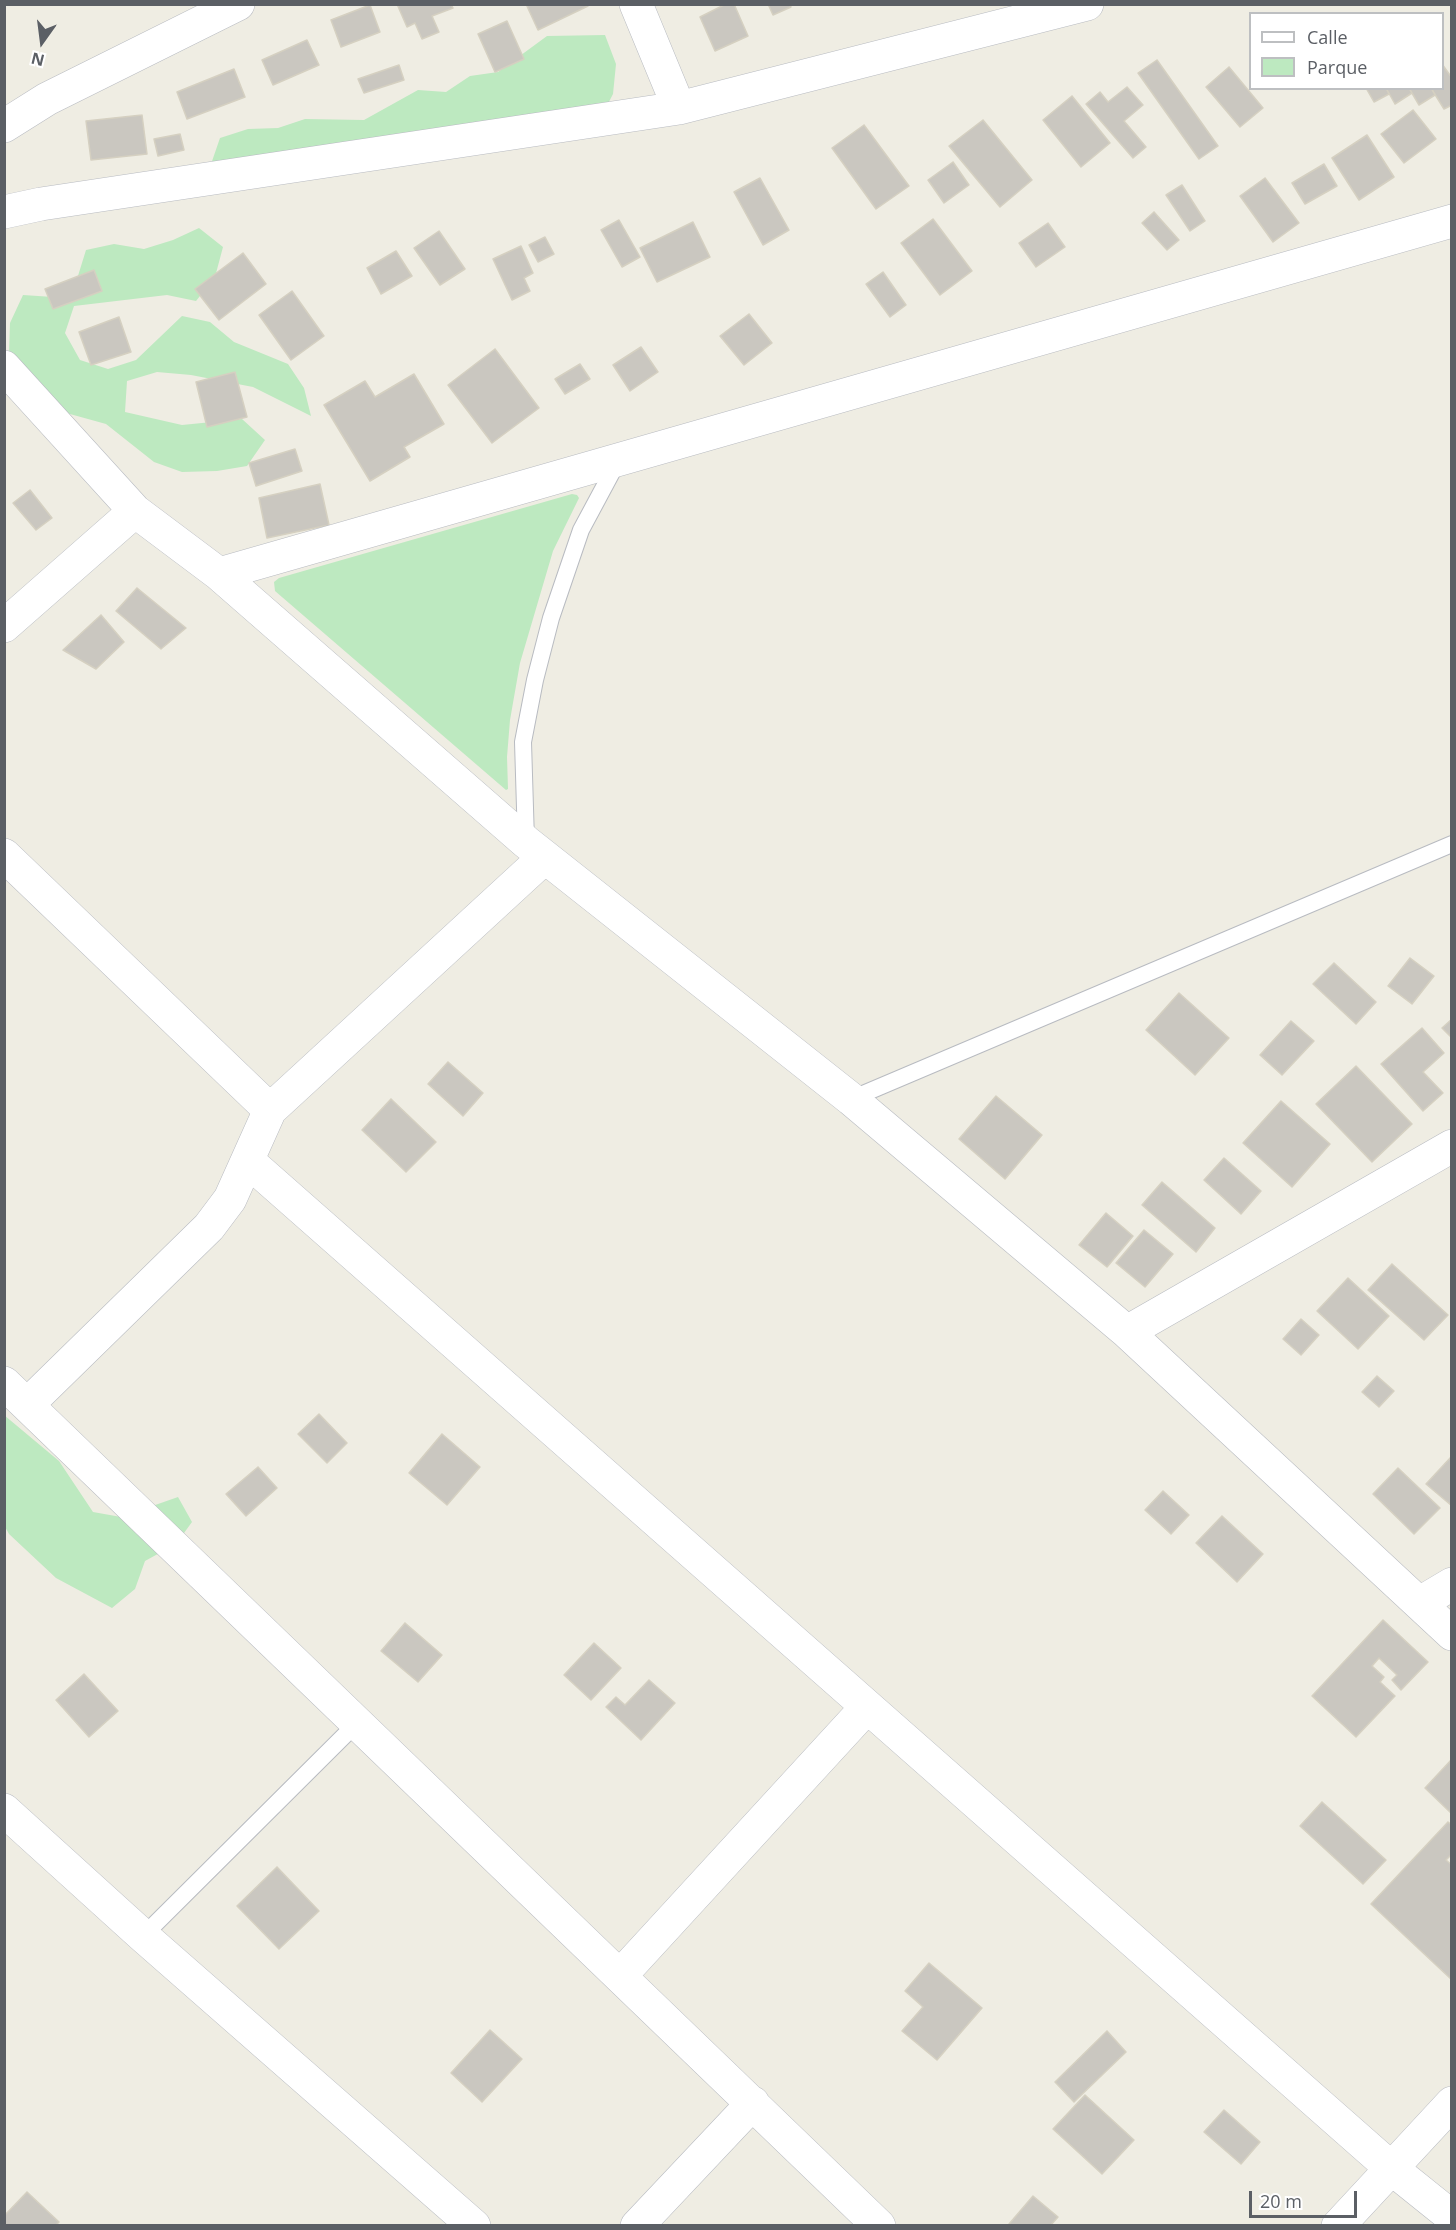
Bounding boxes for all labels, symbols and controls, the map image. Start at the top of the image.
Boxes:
north arrow [12,12,72,72]
legend [1249,12,1444,90]
text: Calle [1307,25,1348,49]
text: N [29,47,47,72]
text: Parque [1307,55,1367,79]
scale bar [1252,2179,1360,2217]
text: 20 m [1260,2189,1302,2213]

